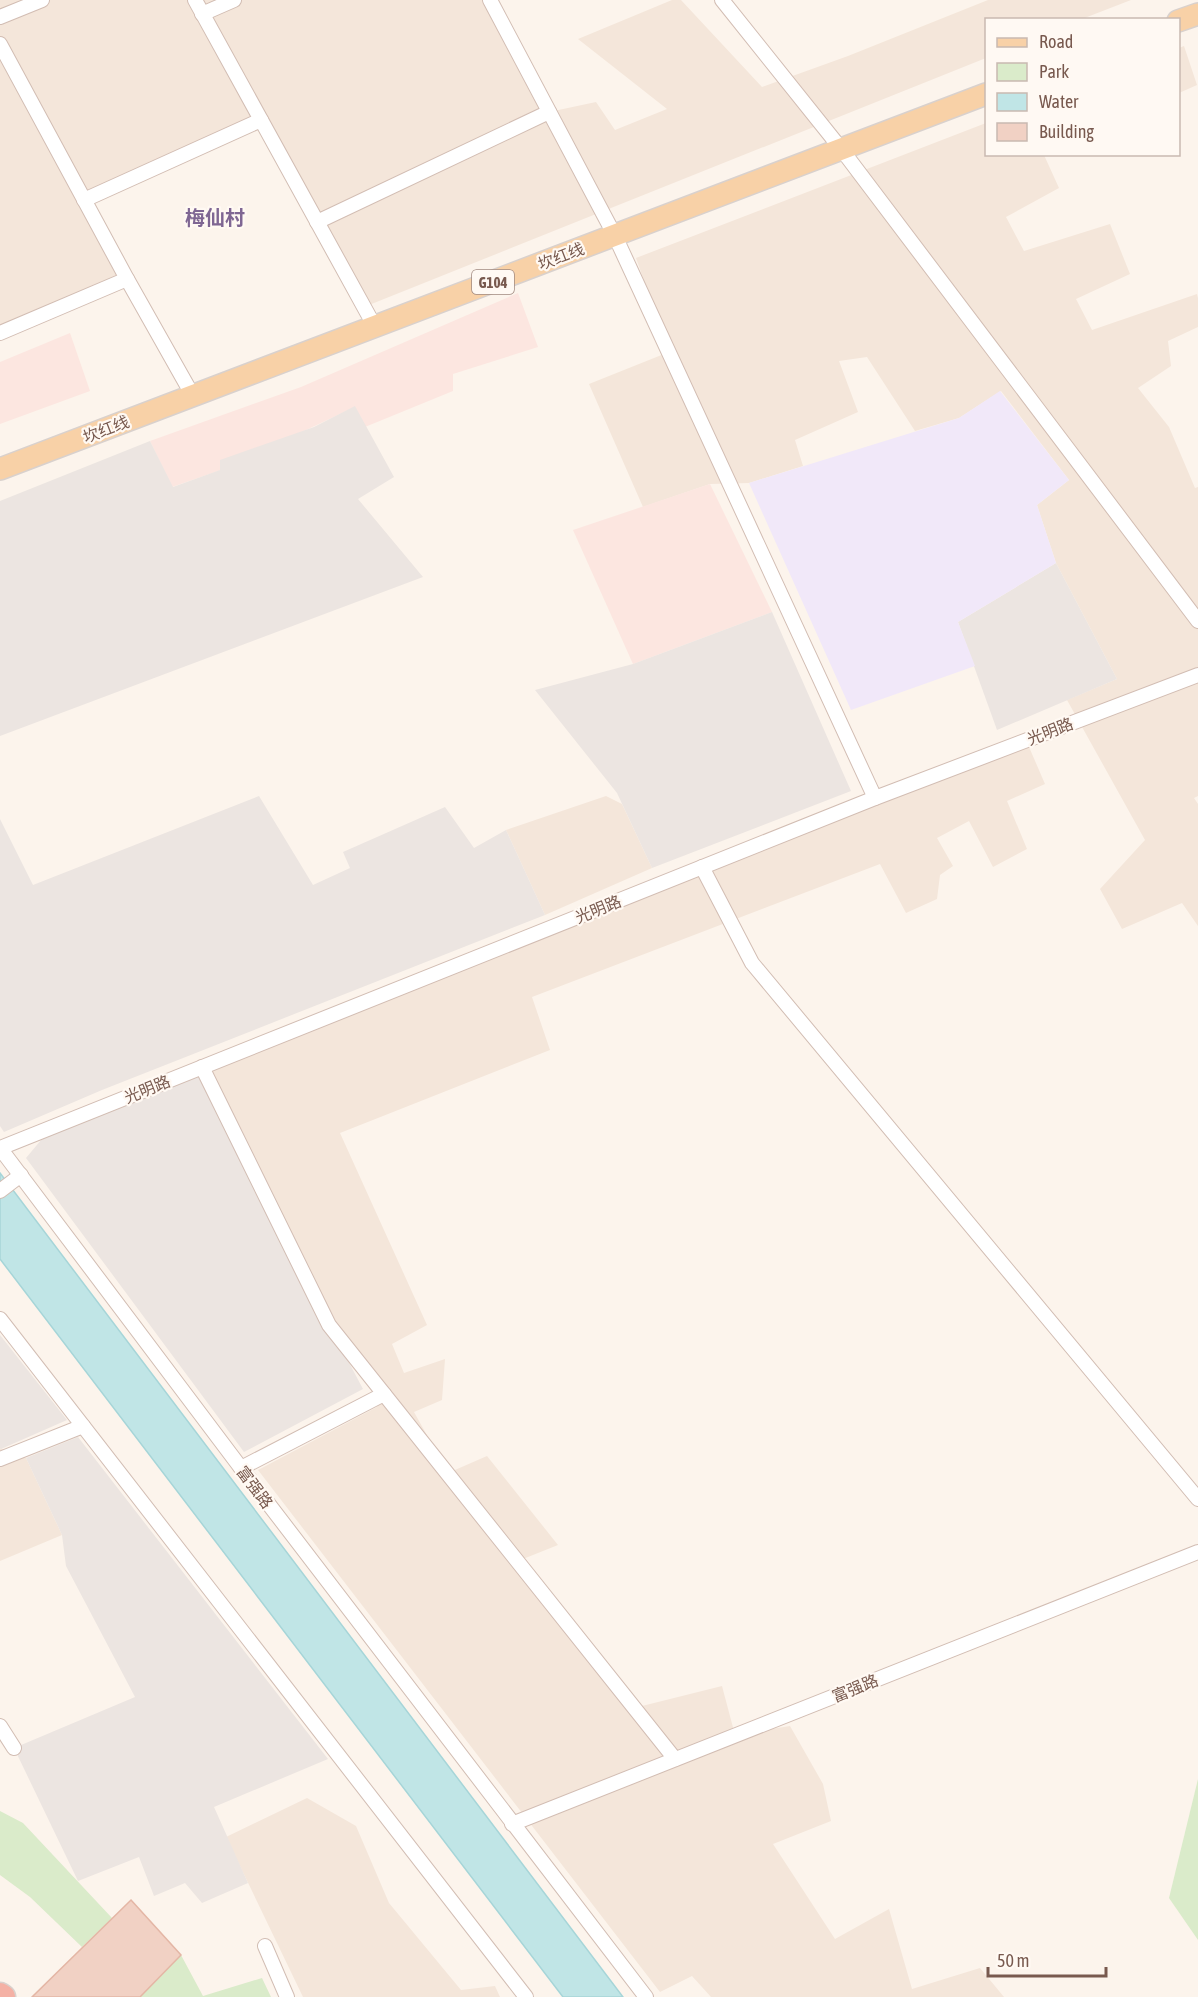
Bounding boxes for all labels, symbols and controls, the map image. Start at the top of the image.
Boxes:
legend [985,18,1180,156]
text: Road [1039,31,1073,52]
text: Park [1039,61,1069,82]
text: Water [1039,91,1079,112]
text: Building [1039,121,1094,142]
district label: 梅仙村 [185,206,245,229]
street label: 坎红线 [535,239,587,273]
road number: G104 [472,270,514,294]
street label: 坎红线 [80,412,132,446]
street label: 光明路 [1024,714,1076,748]
street label: 光明路 [572,892,624,926]
street label: 光明路 [121,1072,173,1106]
street label: 富强路 [233,1462,277,1512]
street label: 富强路 [829,1671,881,1705]
scale bar [988,1940,1106,1978]
text: 50 m [997,1950,1029,1971]

